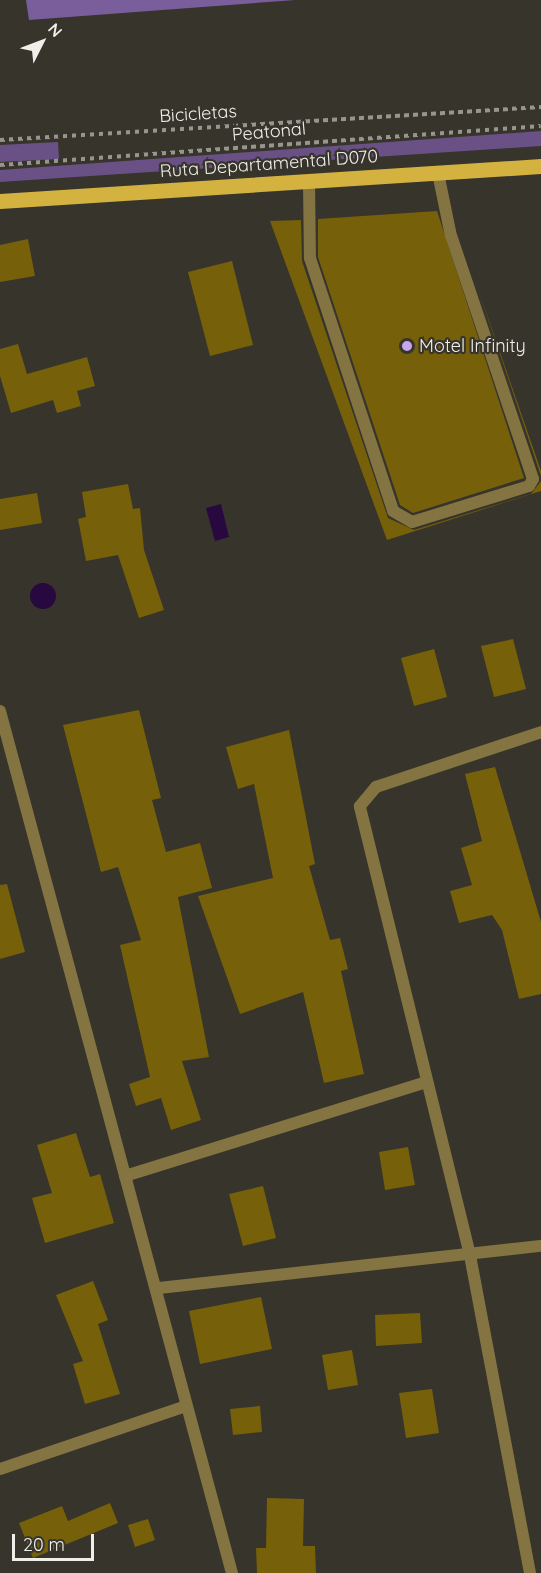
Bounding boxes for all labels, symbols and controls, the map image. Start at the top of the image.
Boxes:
north arrow [12,12,72,72]
text: N [44,19,67,41]
street label: Bicicletas [159,101,237,127]
street label: Peatonal [231,118,307,146]
street label: Ruta Departamental D070 [159,146,379,182]
place label: Motel Infinity [419,335,526,357]
marker: Motel Infinity [400,339,414,353]
scale bar [15,1522,98,1560]
text: 20 m [23,1533,65,1556]

